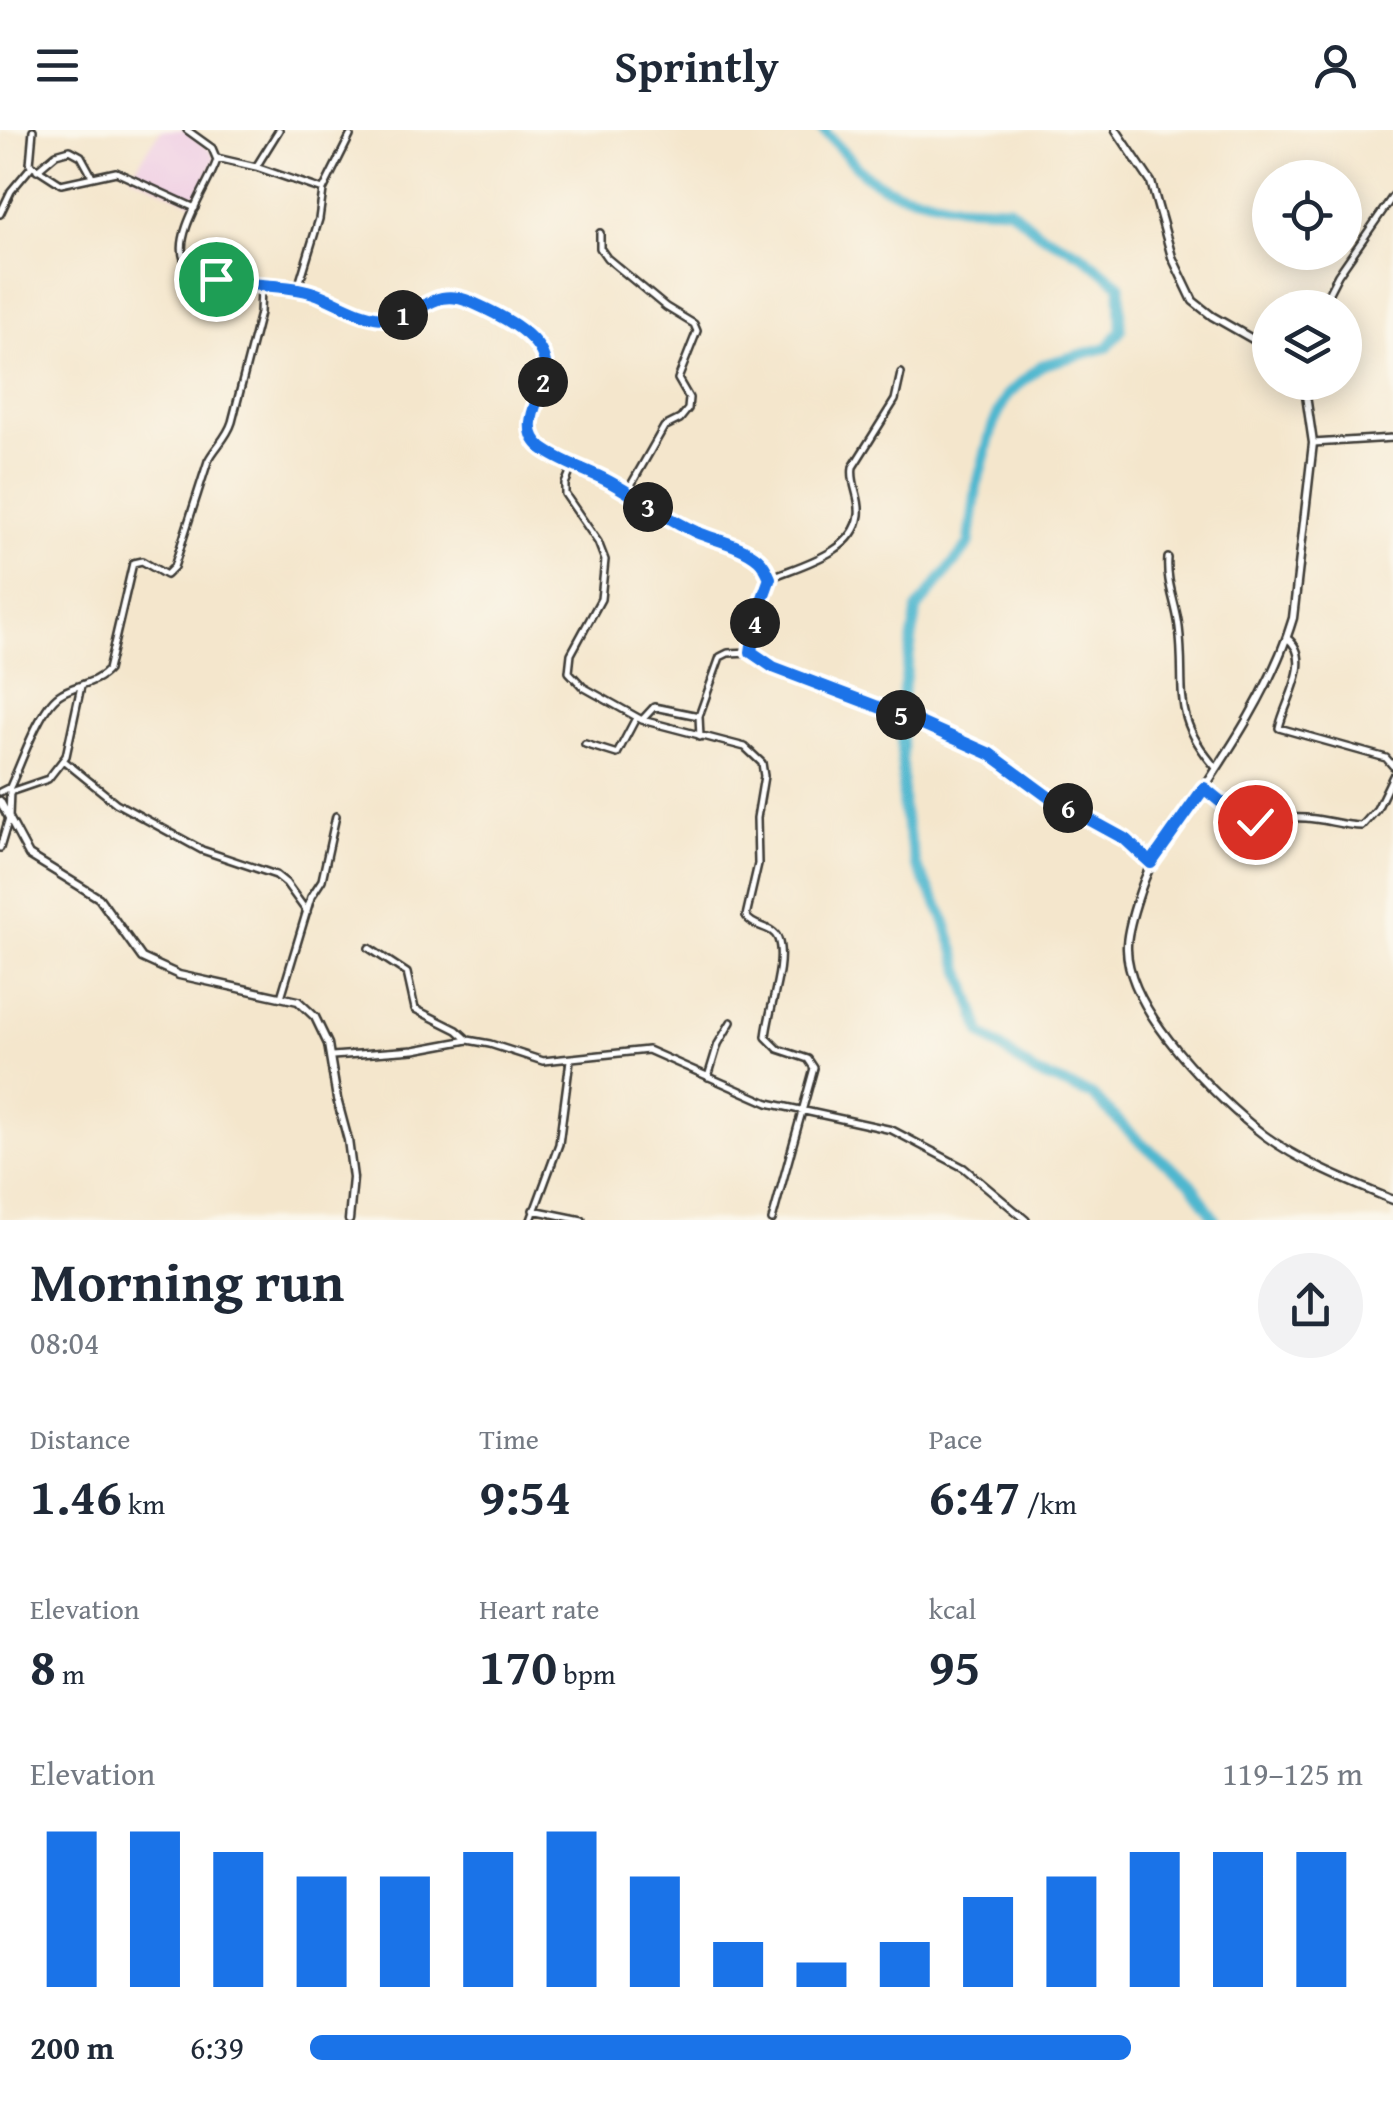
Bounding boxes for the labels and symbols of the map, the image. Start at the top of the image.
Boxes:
pin [174,237,259,322]
pin: 1 [378,290,428,340]
pin: 2 [518,357,568,407]
pin: 3 [623,482,673,532]
pin: 4 [730,598,780,648]
pin: 5 [876,690,926,740]
pin [1213,780,1298,865]
pin: 6 [1043,783,1093,833]

